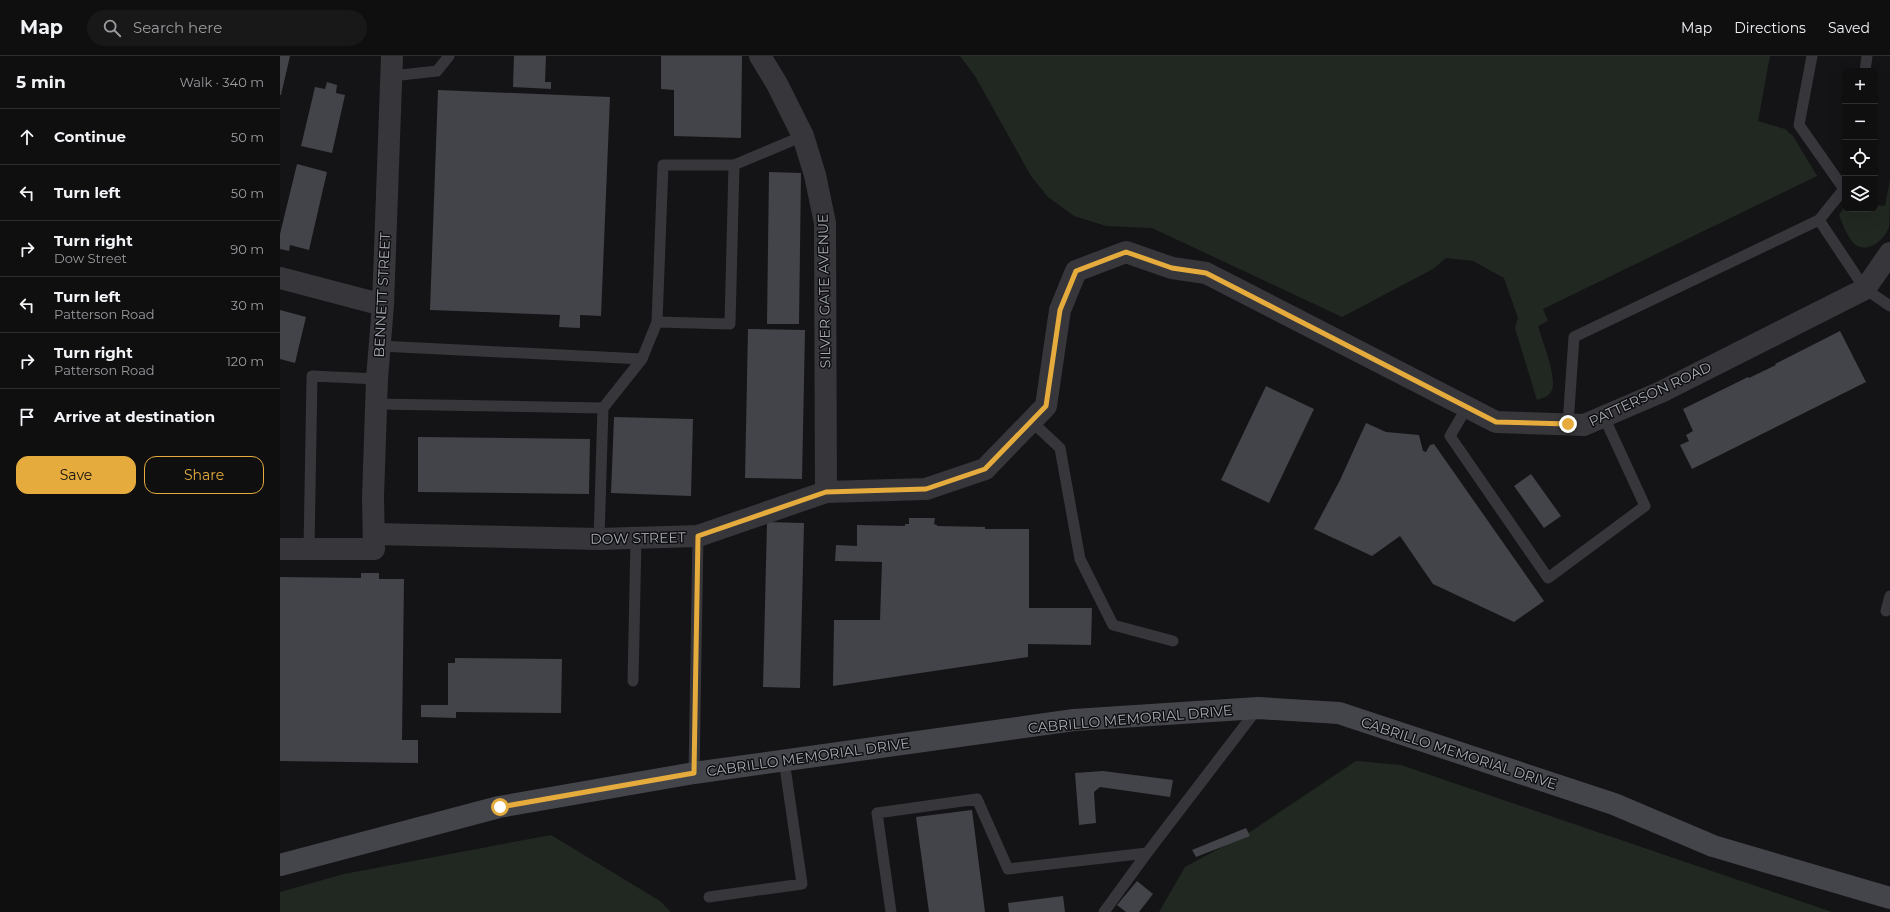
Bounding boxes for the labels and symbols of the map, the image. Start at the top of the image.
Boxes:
street label: SILVER GATE AVENUE [814,213,834,369]
street label: BENNETT STREET [370,232,394,358]
street label: PATTERSON ROAD [1586,358,1714,430]
route end [1559,415,1577,433]
street label: DOW STREET [590,528,686,548]
street label: CABRILLO MEMORIAL DRIVE [1027,701,1233,737]
street label: CABRILLO MEMORIAL DRIVE [1359,713,1559,793]
street label: CABRILLO MEMORIAL DRIVE [705,734,911,780]
route start [491,798,509,816]

